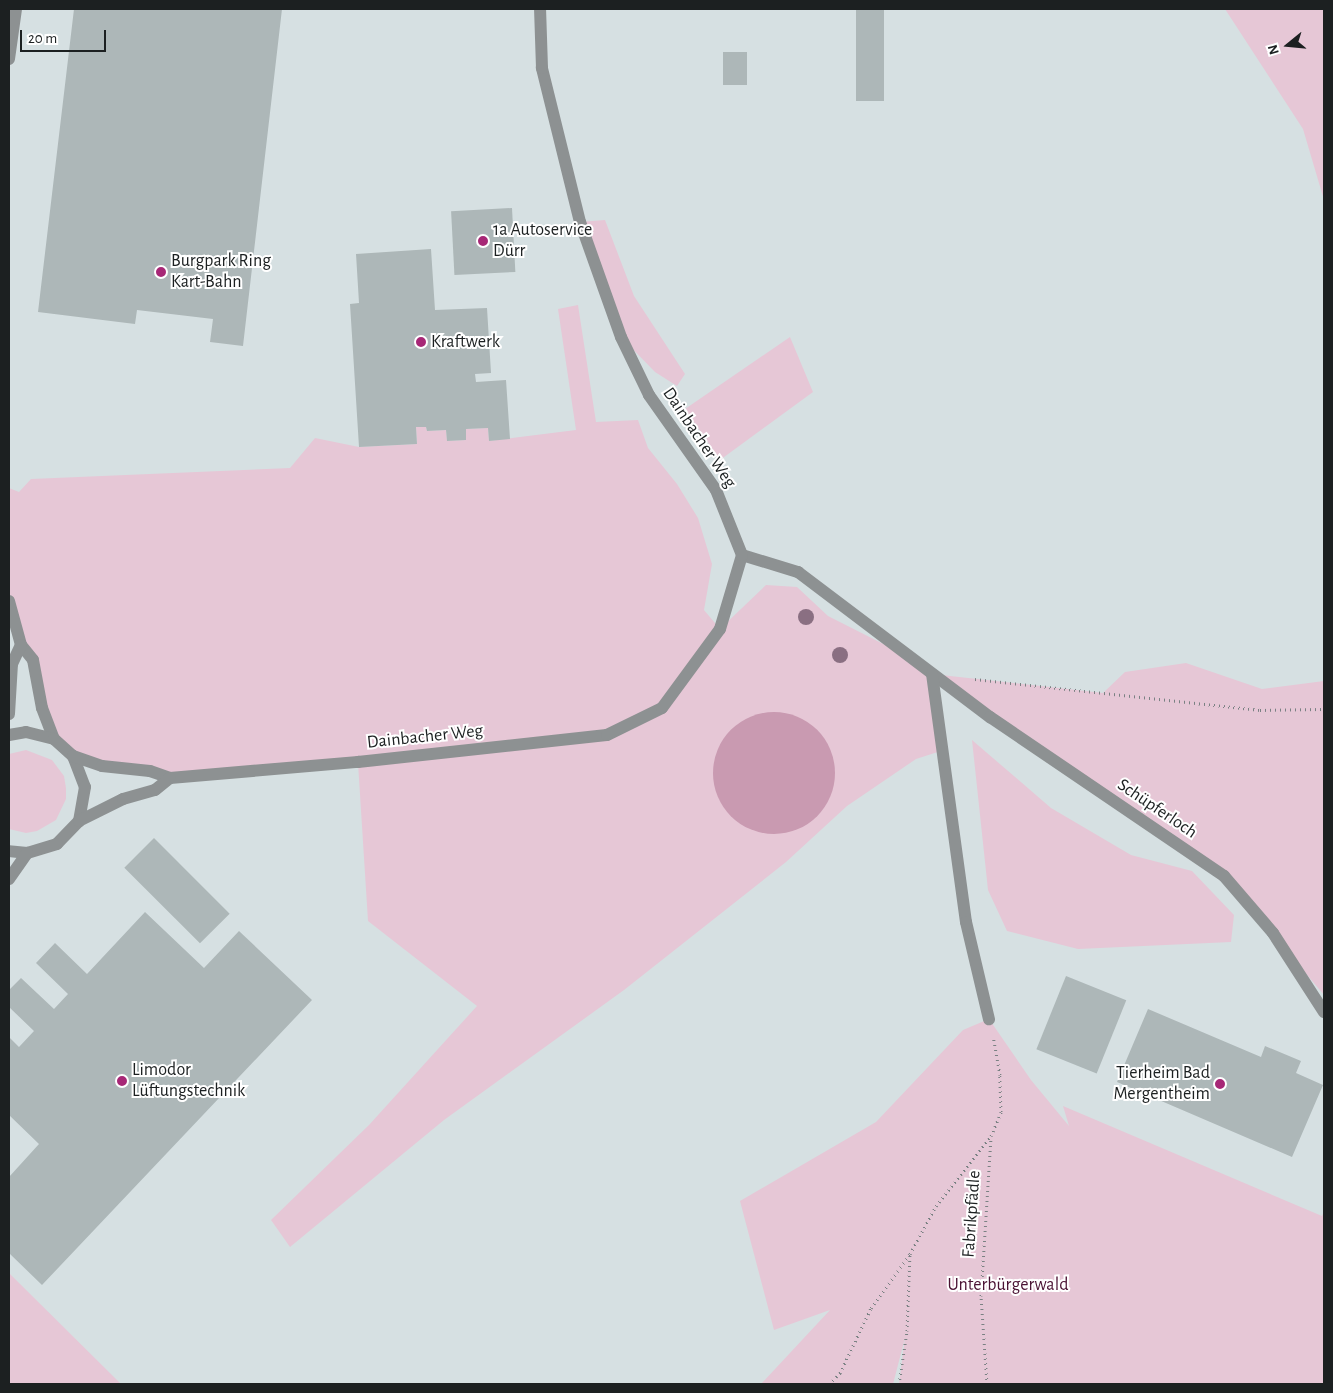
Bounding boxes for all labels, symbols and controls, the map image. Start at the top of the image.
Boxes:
scale bar [22,20,109,52]
north arrow [1263,20,1313,70]
text: 20 m [28,31,57,46]
text: N [1266,43,1282,56]
place label: 1a Autoservice Dürr [493,220,592,262]
marker: 1a Autoservice Dürr [477,235,489,247]
place label: Burgpark Ring Kart-Bahn [171,251,271,294]
marker: Burgpark Ring Kart-Bahn [155,266,167,278]
place label: Kraftwerk [431,331,500,353]
marker: Kraftwerk [415,336,427,348]
street label: Dainbacher Weg [657,384,741,492]
street label: Dainbacher Weg [366,720,484,754]
street label: Schüpferloch [1113,775,1201,843]
place label: Limodor Lüftungstechnik [132,1060,245,1102]
place label: Tierheim Bad Mergentheim [1114,1063,1210,1106]
marker: Limodor Lüftungstechnik [116,1075,128,1087]
marker: Tierheim Bad Mergentheim [1214,1078,1226,1090]
street label: Fabrikpfädle [958,1170,986,1258]
park label: Unterbürgerwald [948,1274,1068,1296]

